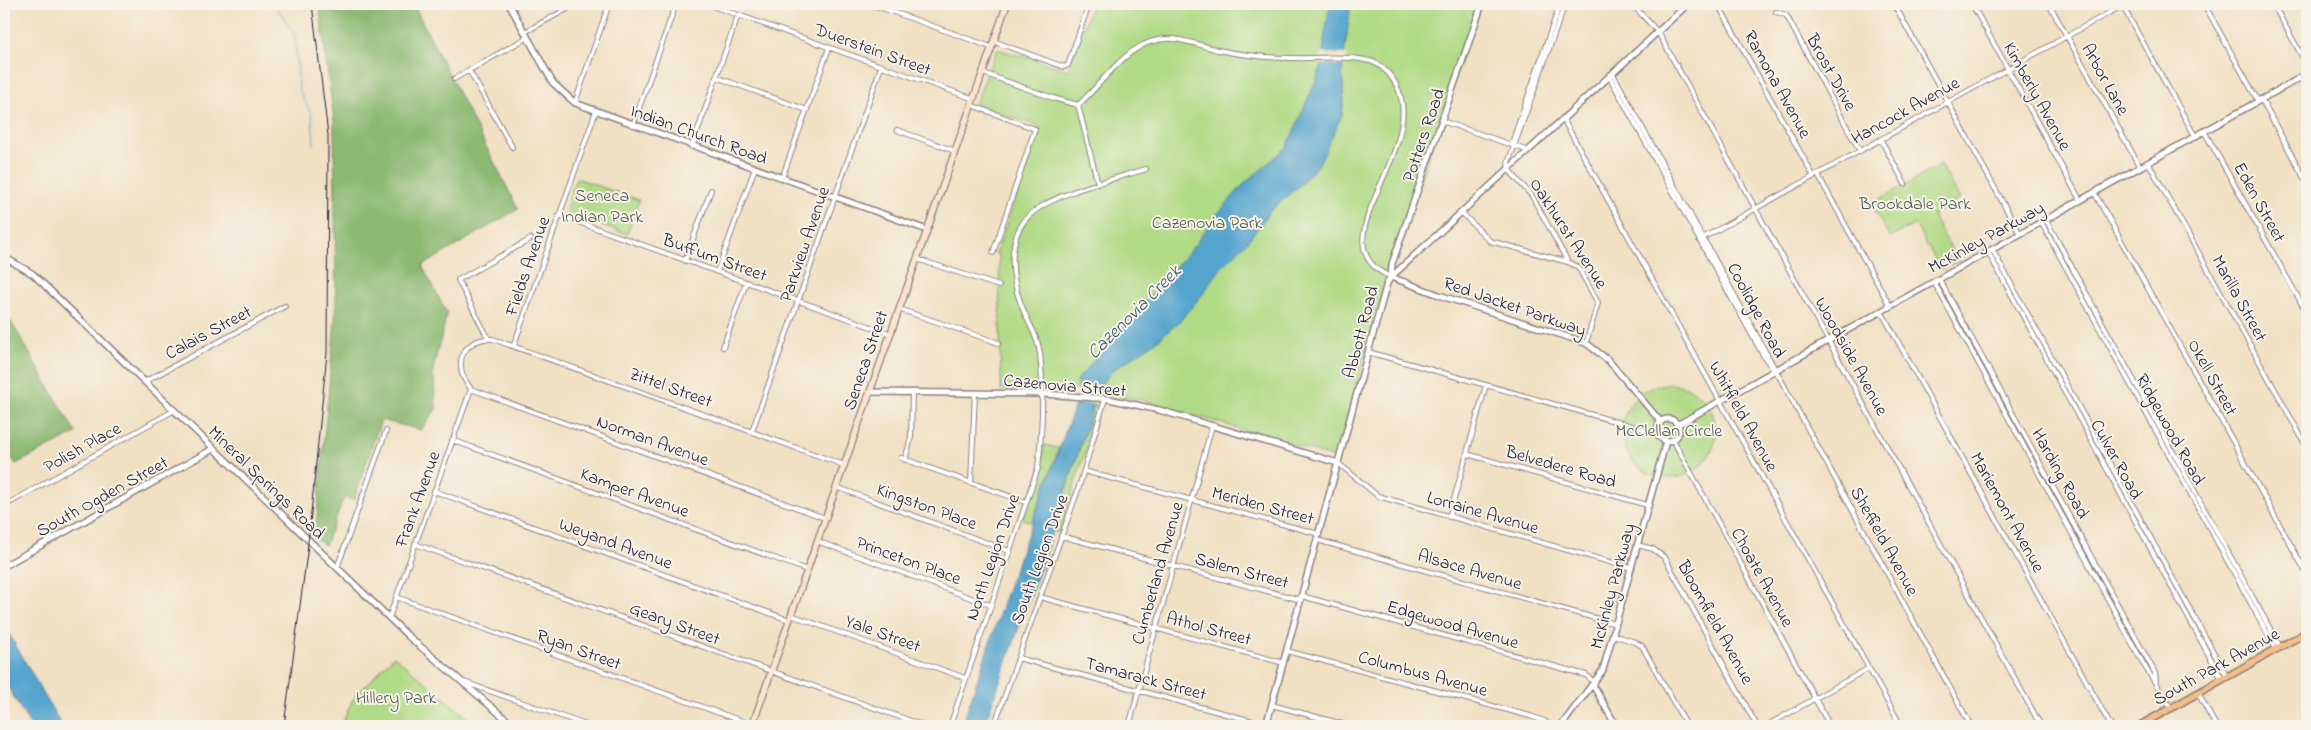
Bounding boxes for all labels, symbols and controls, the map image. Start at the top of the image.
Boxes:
street label: Duerstein Street [809,17,934,84]
street label: Ramona Avenue [1736,26,1817,145]
street label: Brost Drive [1798,29,1863,117]
street label: Kimberly Avenue [1996,38,2077,157]
street label: Arbor Lane [2074,39,2135,122]
street label: Hancock Avenue [1847,71,1966,152]
street label: Potters Road [1397,85,1453,186]
street label: Indian Church Road [626,99,770,173]
street label: Eden Street [2226,158,2291,248]
street label: Oakhurst Avenue [1522,174,1613,295]
street label: Parkview Avenue [774,182,838,306]
park label: Seneca Indian Park [561,184,643,231]
park label: Brookdale Park [1858,192,1971,218]
street label: McKinley Parkway [1924,196,2050,281]
park label: Cazenovia Park [1152,211,1262,237]
street label: Fields Avenue [499,213,558,321]
street label: Buffum Street [658,228,770,290]
street label: Marilla Street [2204,251,2273,347]
water label: Cazenovia Creek [1081,259,1189,366]
street label: Coolidge Road [1718,259,1791,364]
street label: Red Jacket Parkway [1439,271,1589,345]
street label: Abbott Road [1337,283,1387,382]
street label: Woodside Avenue [1807,293,1894,422]
street label: Calais Street [161,300,257,367]
street label: Seneca Street [838,307,896,414]
street label: Okell Street [2180,335,2243,421]
street label: Whitfield Avenue [1701,357,1784,478]
street label: Zittel Street [625,362,715,416]
street label: Cazenovia Street [1002,369,1127,405]
street label: Ridgewood Road [2127,370,2211,491]
street label: Norman Avenue [592,409,713,475]
street label: Culver Road [2083,415,2148,505]
street label: Polish Place [40,416,127,481]
park label: McClellan Circle [1616,419,1723,445]
street label: Mineral Springs Road [201,421,330,547]
street label: Harding Road [2023,424,2095,524]
street label: Belvedere Road [1501,439,1619,496]
street label: Frank Avenue [389,447,449,552]
street label: Mariemont Avenue [1962,448,2051,579]
street label: South Ogden Street [32,451,174,546]
street label: Kamper Avenue [576,462,693,526]
street label: Kingston Place [872,478,981,539]
street label: Meriden Street [1209,481,1316,533]
street label: Sheffield Avenue [1842,483,1925,602]
street label: Lorraine Avenue [1423,486,1542,543]
street label: North Legion Drive [960,490,1029,625]
street label: South Legion Drive [1005,490,1078,629]
street label: Cumberland Avenue [1126,498,1192,648]
street label: Weyand Avenue [555,512,677,578]
street label: McKinley Parkway [1585,521,1643,652]
street label: Choate Avenue [1723,524,1800,633]
street label: Princeton Place [852,531,965,593]
street label: Alsace Avenue [1414,544,1526,598]
street label: Salem Street [1192,547,1291,597]
street label: Bloomfield Avenue [1669,555,1759,690]
street label: Edgewood Avenue [1383,595,1522,658]
street label: Geary Street [625,596,723,653]
street label: Athol Street [1163,606,1254,654]
street label: Yale Street [841,609,924,661]
street label: South Park Avenue [2149,622,2286,713]
street label: Ryan Street [532,624,624,678]
street label: Columbus Avenue [1355,645,1491,705]
street label: Tamarack Street [1082,651,1209,709]
park label: Hillery Park [356,686,436,712]

